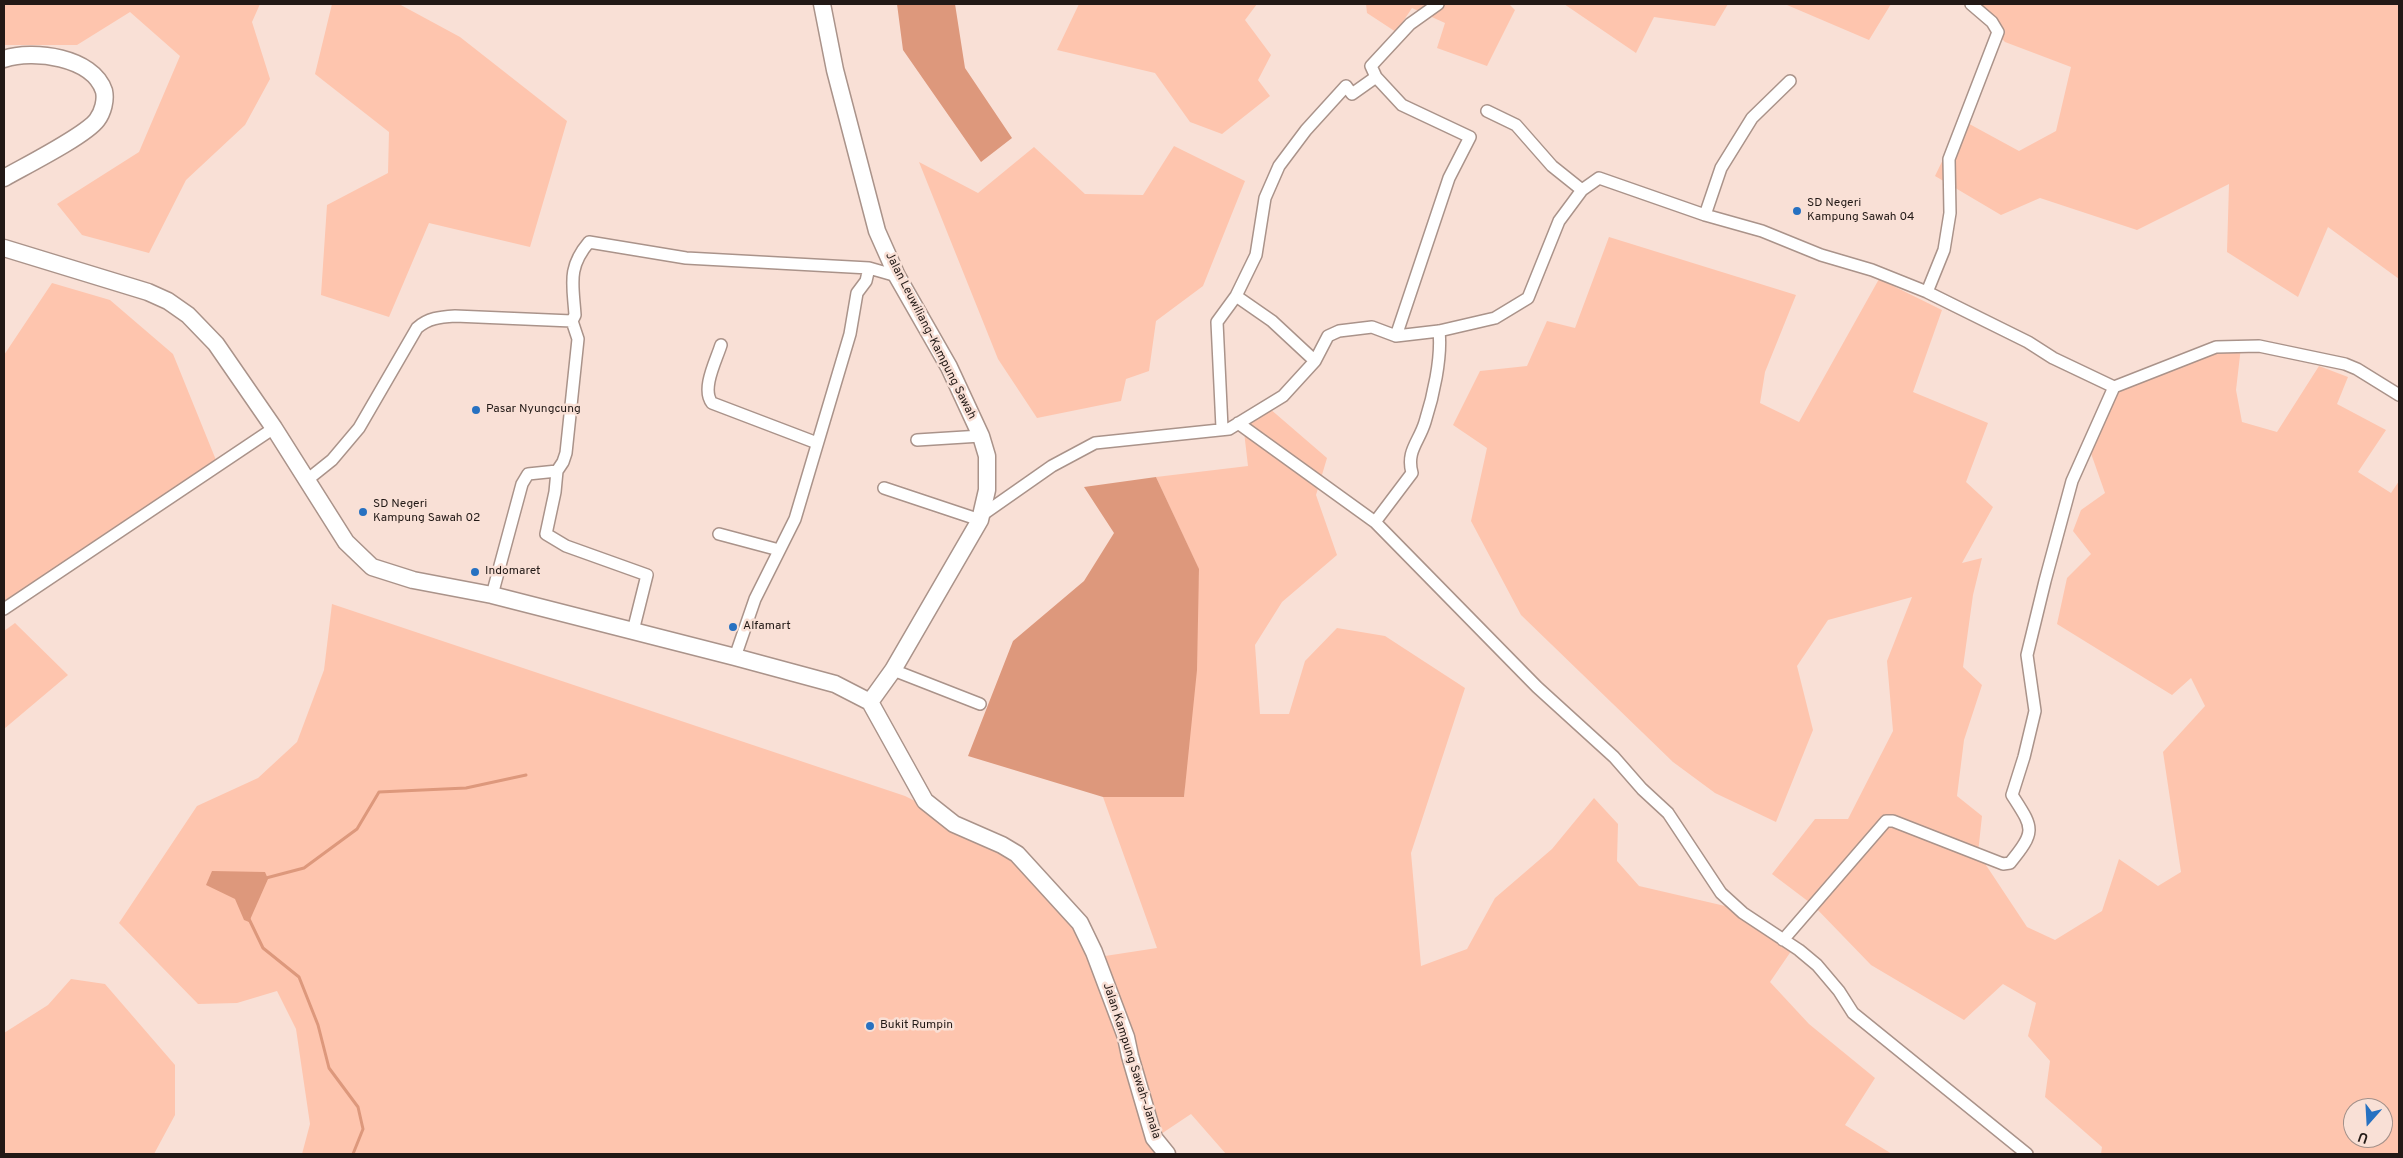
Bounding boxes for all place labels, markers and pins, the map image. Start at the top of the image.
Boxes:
place label: SD Negeri Kampung Sawah 04 [1807,197,1915,225]
marker: SD Negeri Kampung Sawah 04 [1791,205,1803,217]
place label: Pasar Nyungcung [486,403,581,417]
marker: Pasar Nyungcung [470,404,482,416]
place label: SD Negeri Kampung Sawah 02 [373,498,480,526]
marker: SD Negeri Kampung Sawah 02 [357,506,369,518]
place label: Indomaret [485,565,541,579]
marker: Indomaret [469,566,481,578]
place label: Alfamart [743,620,791,634]
marker: Alfamart [727,621,739,633]
place label: Bukit Rumpin [880,1019,953,1033]
marker: Bukit Rumpin [864,1020,876,1032]

